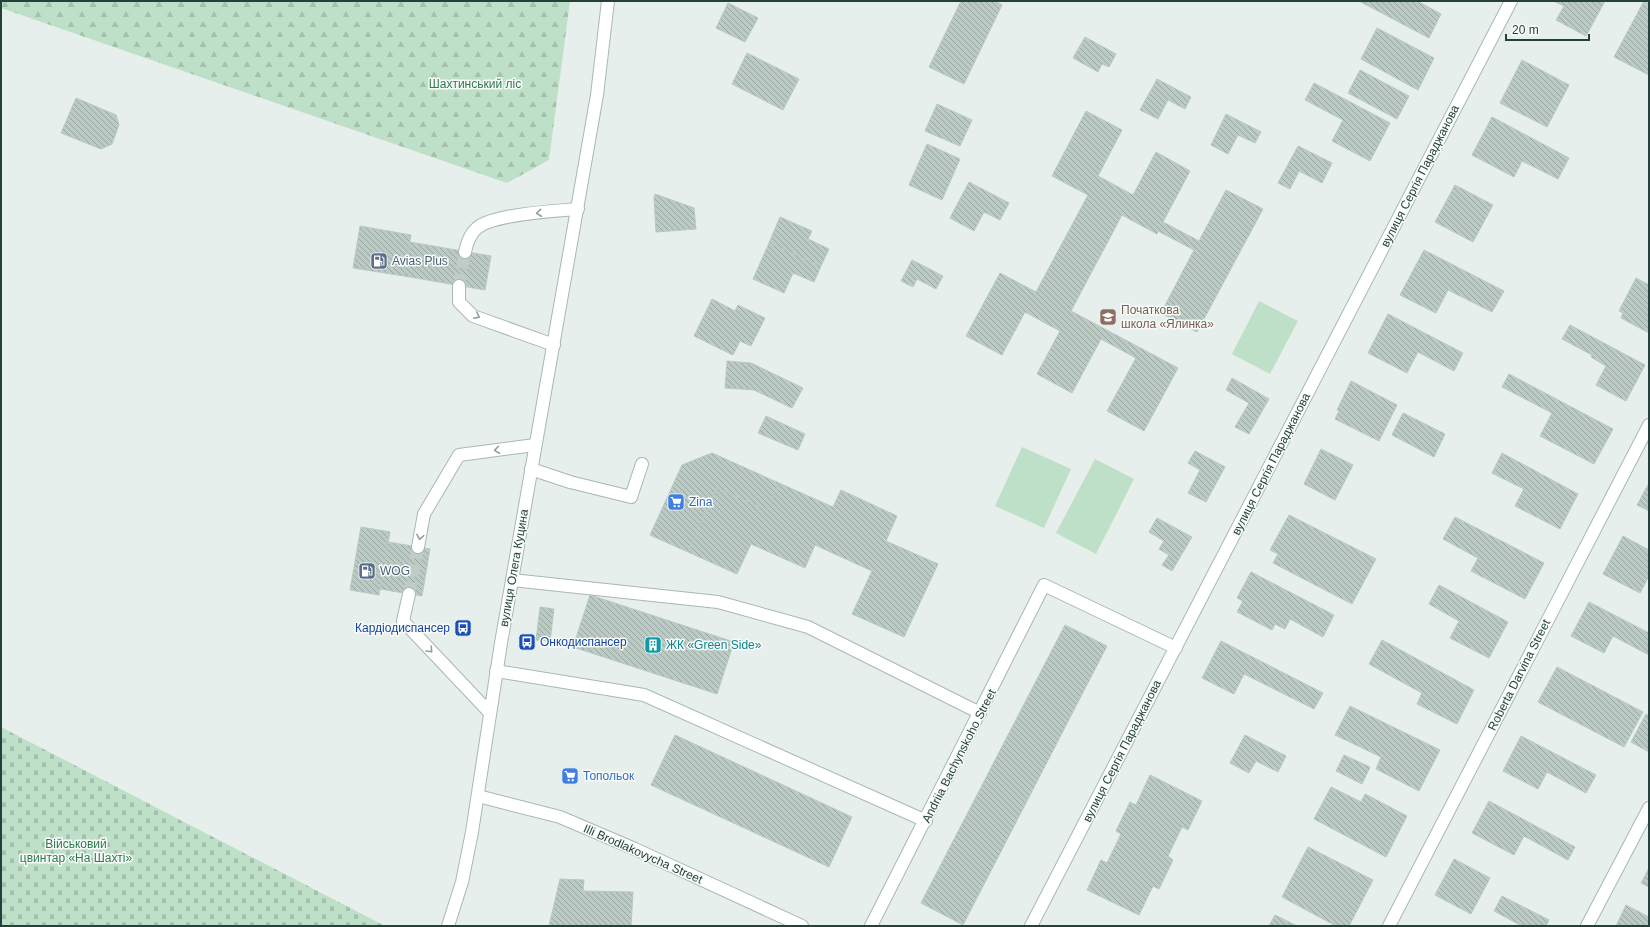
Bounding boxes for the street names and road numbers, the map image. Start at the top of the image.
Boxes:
street label: вулиця Сергія Параджанова [1378,102,1462,249]
street label: вулиця Сергія Параджанова [1229,390,1313,537]
street label: вулиця Олега Куцина [497,508,531,628]
street label: Roberta Darvina Street [1485,617,1553,733]
street label: вулиця Сергія Параджанова [1080,677,1164,824]
street label: Andriia Bachynskoho Street [919,686,999,825]
street label: Illi Brodlakovycha Street [581,821,705,887]

